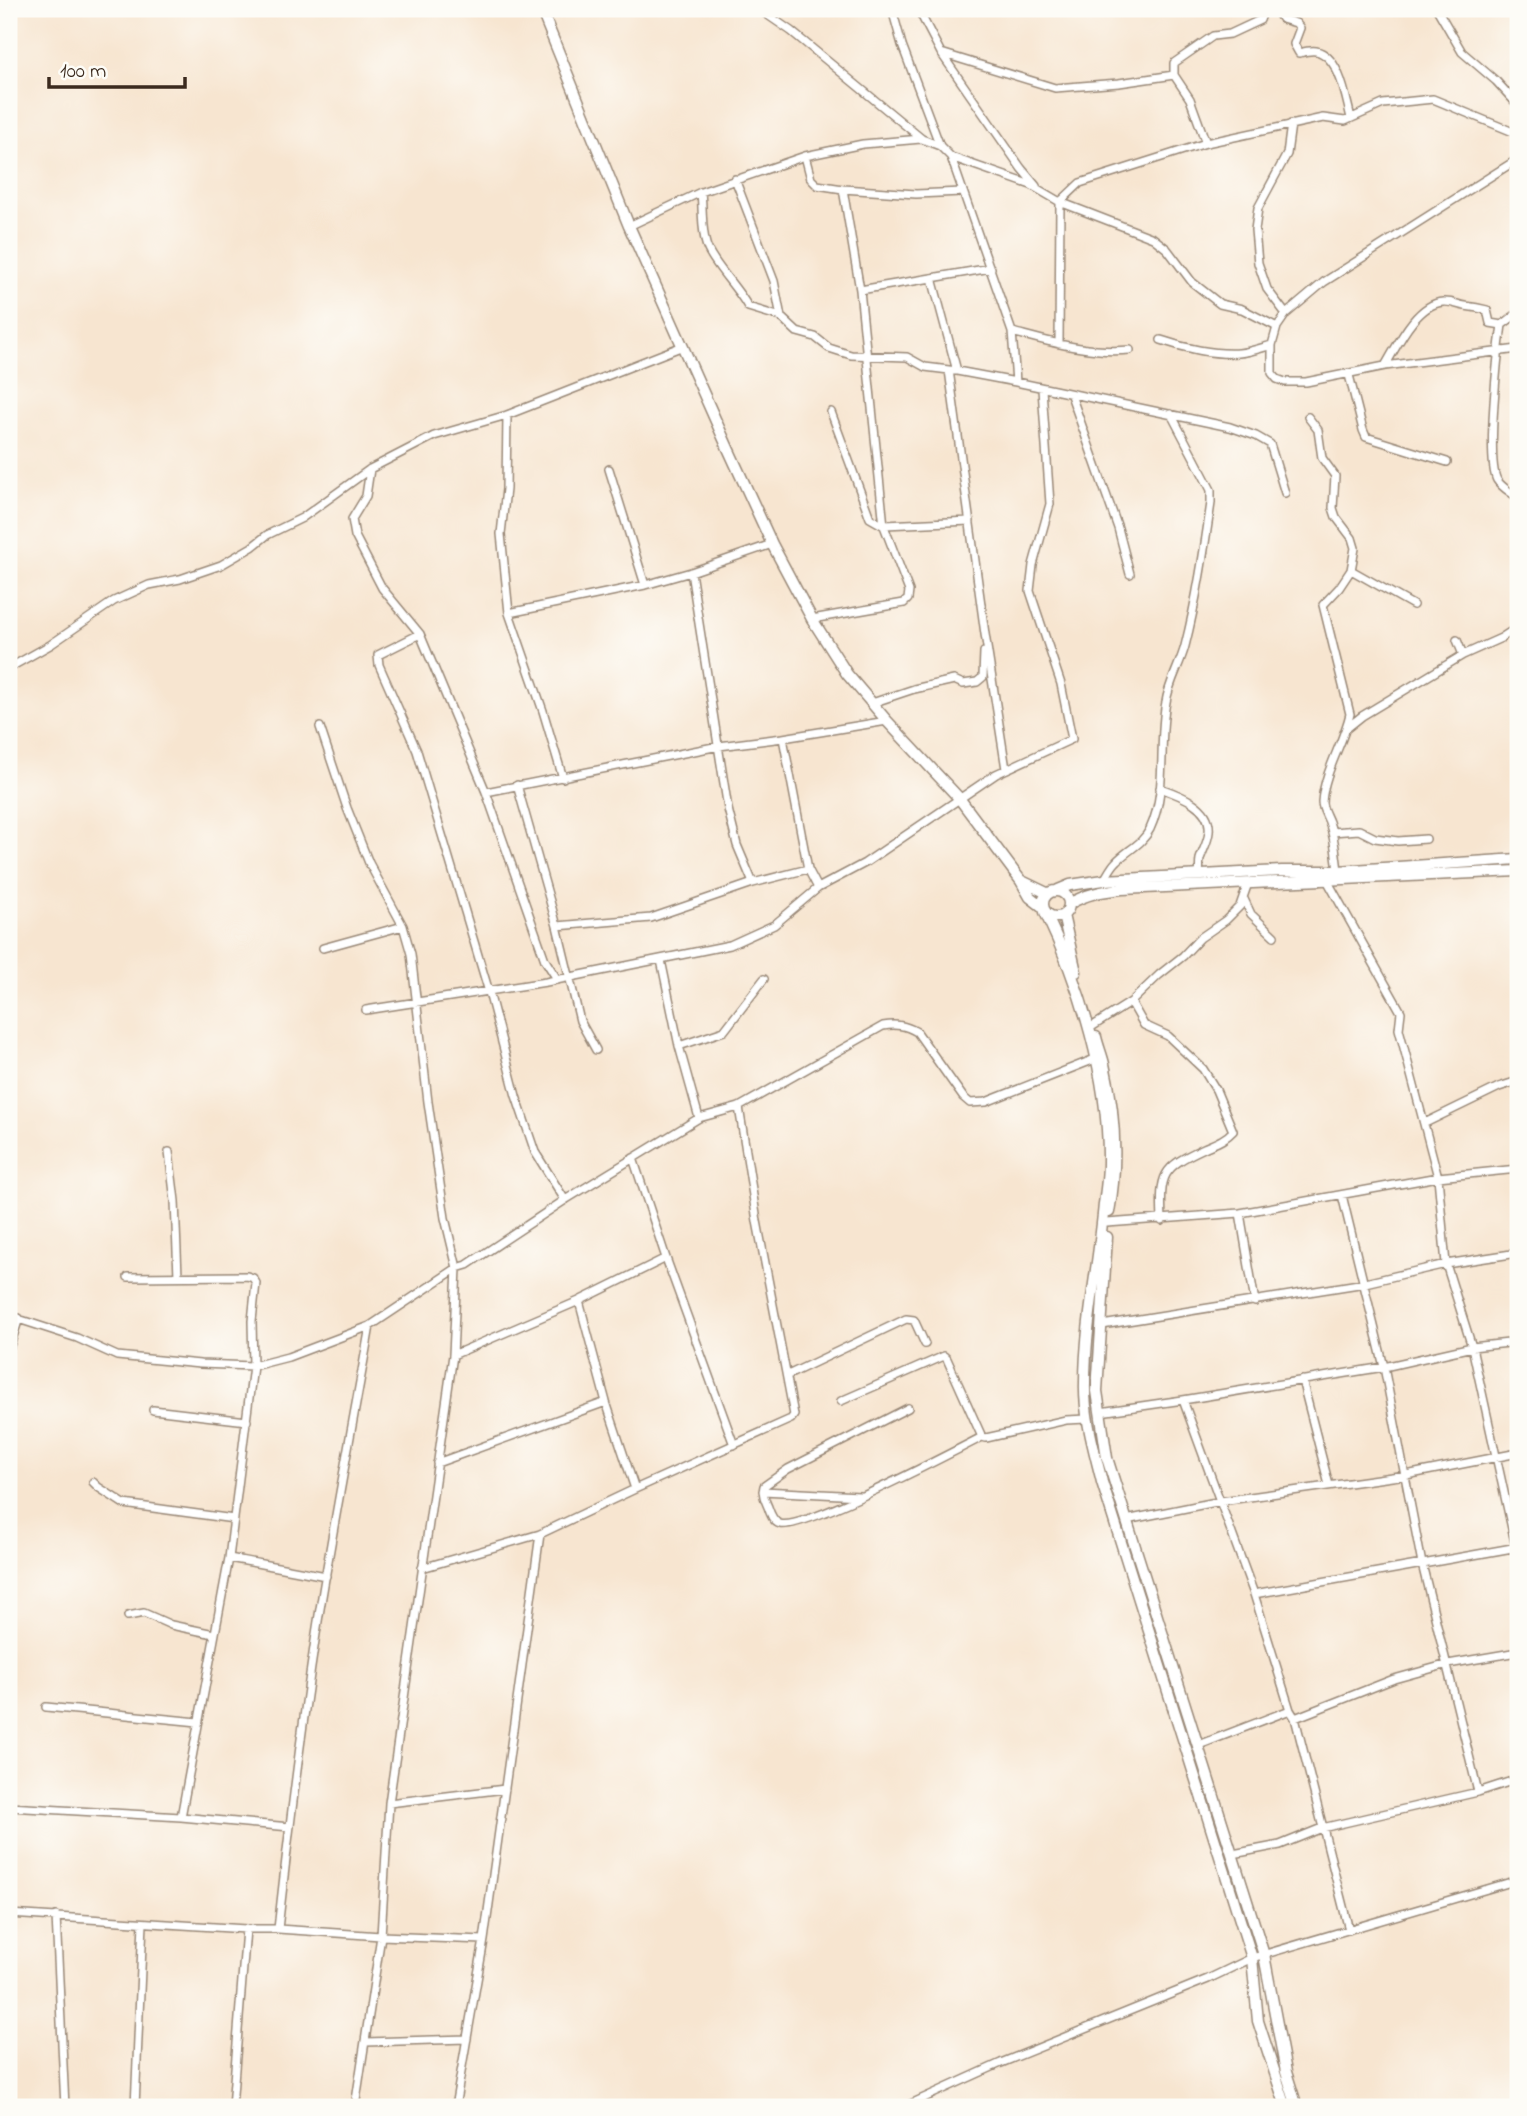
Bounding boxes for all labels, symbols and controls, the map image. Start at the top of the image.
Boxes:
scale bar [49,46,186,90]
text: 100 m [60,57,106,87]

